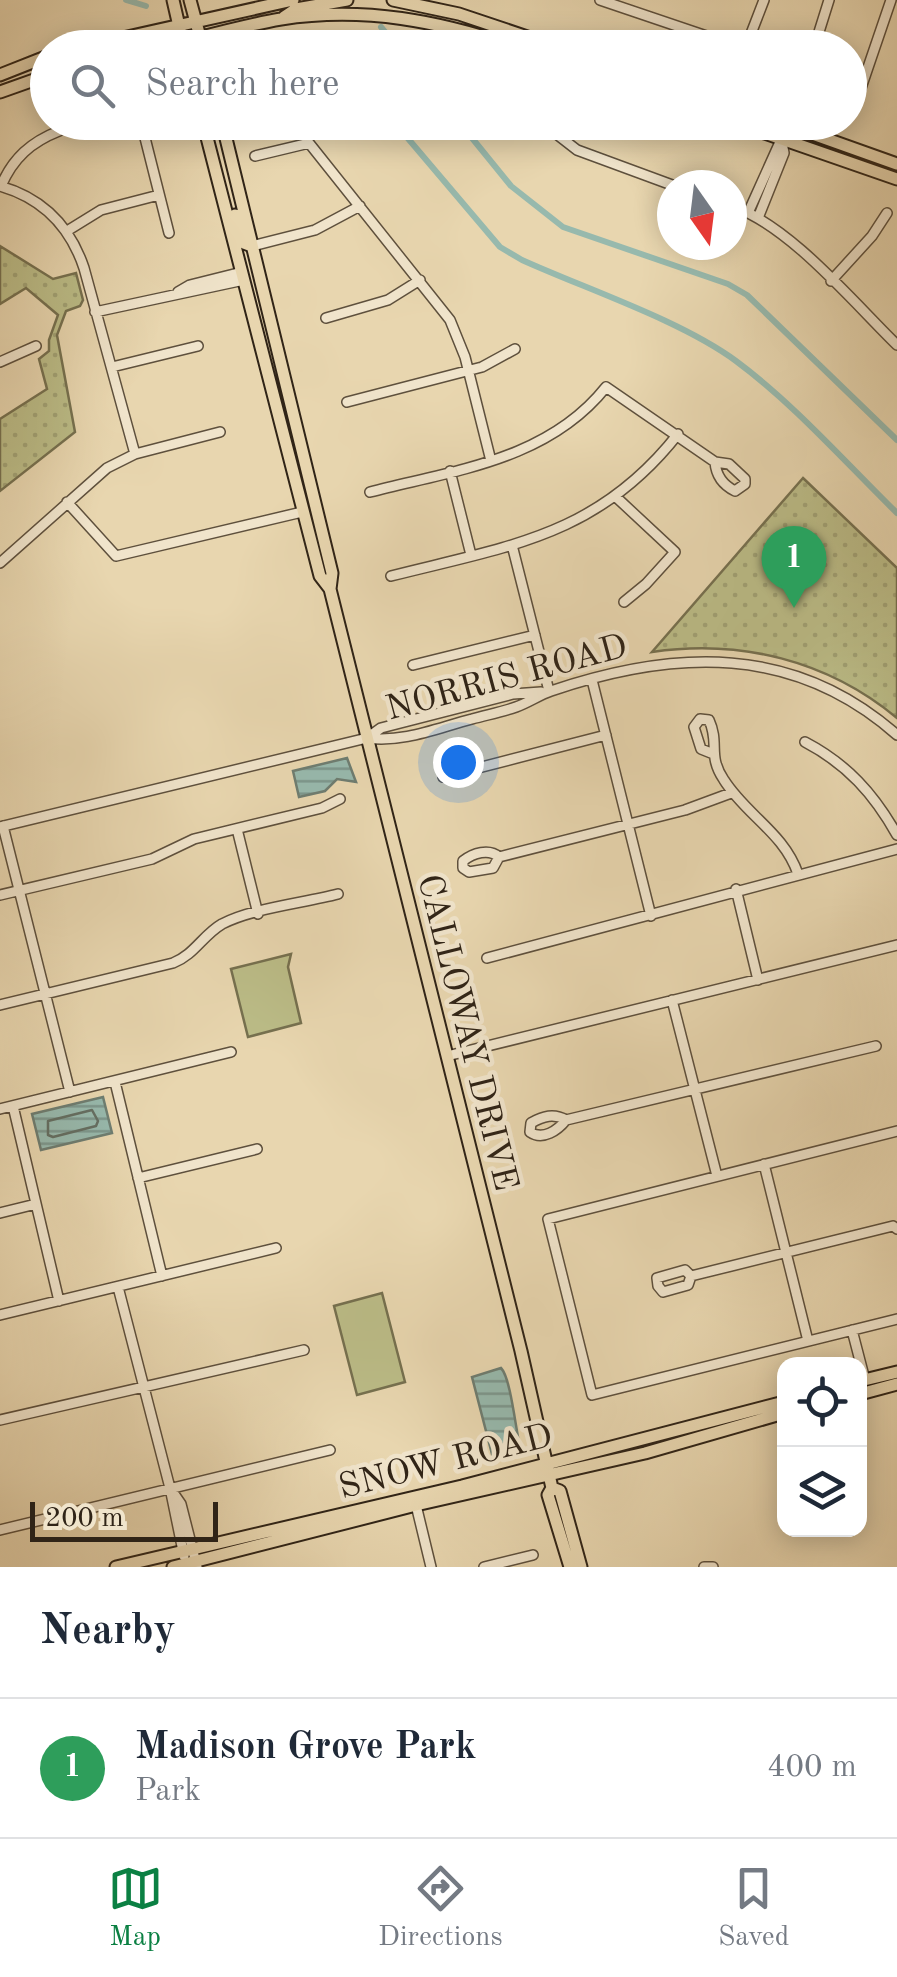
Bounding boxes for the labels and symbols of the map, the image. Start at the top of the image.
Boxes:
north arrow [657,170,747,260]
pin: 1 [762,526,826,608]
street label: NORRIS ROAD [382,629,631,727]
your location [433,737,484,788]
street label: CALLOWAY DRIVE [410,871,523,1194]
street label: SNOW ROAD [335,1419,556,1506]
scale bar [30,1497,218,1542]

